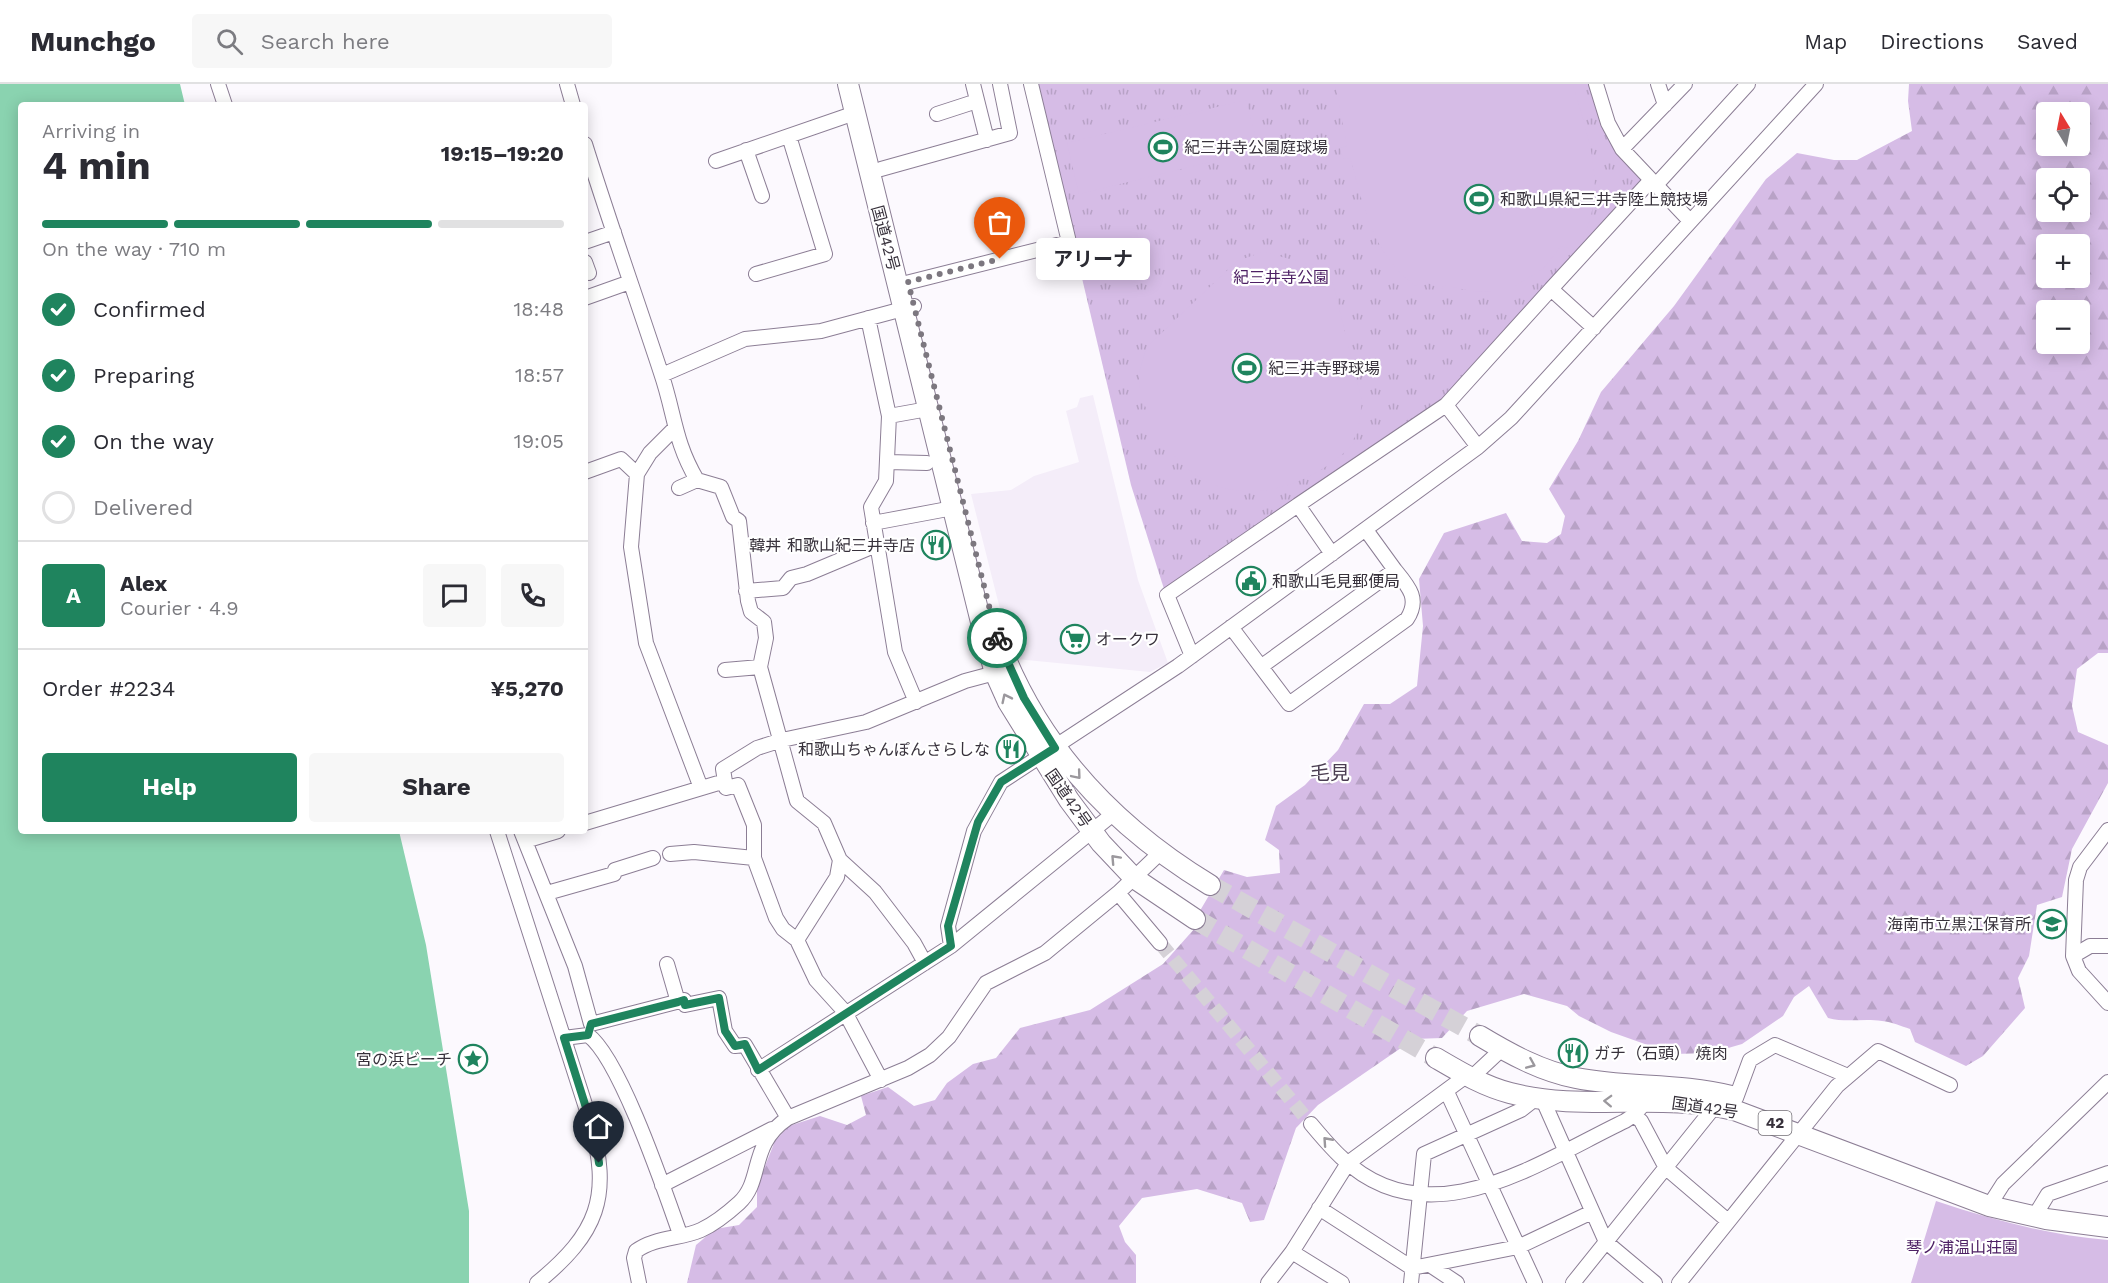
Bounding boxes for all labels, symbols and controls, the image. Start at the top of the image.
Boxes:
search box [192,14,612,68]
text: Munchgo [30,25,156,58]
icon: search [213,25,246,58]
text: Search here [261,29,390,54]
text: Map [1804,29,1847,54]
text: Directions [1880,29,1984,54]
text: Saved [2017,29,2078,54]
north arrow [2036,102,2090,156]
map controls [2036,102,2090,354]
text: Arriving in [42,119,140,143]
sports icon: 紀三井寺公園庭球場 [1147,131,1179,163]
place label: 紀三井寺公園庭球場 [1184,138,1328,157]
text: 19:15–19:20 [441,141,564,166]
text: 4 min [42,143,151,188]
button: locate [2036,168,2090,222]
sports icon: 和歌山県紀三井寺陸上競技場 [1463,183,1495,215]
place label: 和歌山県紀三井寺陸上競技場 [1500,190,1708,209]
pin [974,197,1025,259]
street label: 国道42号 [868,203,903,273]
icon: bag [983,206,1016,239]
button: + [2036,234,2090,288]
text: On the way · 710 m [42,237,226,261]
callout: アリーナ [1036,238,1150,280]
text: アリーナ [1053,247,1133,271]
park label: 紀三井寺公園 [1233,268,1329,287]
icon: check [42,293,75,326]
text: Confirmed [93,297,206,322]
text: 18:48 [513,297,564,321]
button: − [2036,300,2090,354]
sports icon: 紀三井寺野球場 [1231,352,1263,384]
icon: check [42,359,75,392]
place label: 紀三井寺野球場 [1268,359,1380,378]
text: Preparing [93,363,194,388]
text: 18:57 [515,363,564,387]
icon: check [42,425,75,458]
text: On the way [93,429,214,454]
text: 19:05 [514,429,564,453]
text: Delivered [93,495,193,520]
restaurant icon: 韓丼 和歌山紀三井寺店 [920,529,952,561]
place label: 韓丼 和歌山紀三井寺店 [750,536,915,555]
button: chat [423,564,486,627]
button: phone [501,564,564,627]
public building icon: 和歌山毛見郵便局 [1235,565,1267,597]
text: Alex [120,571,167,596]
place label: 和歌山毛見郵便局 [1272,572,1400,591]
text: A [66,583,81,608]
text: Courier · 4.9 [120,596,239,620]
courier [967,608,1027,668]
icon: bike [981,622,1014,655]
supermarket icon: オークワ [1059,623,1091,655]
place label: オークワ [1096,630,1160,649]
text: Order #2234 [42,676,175,701]
text: ¥5,270 [490,676,564,701]
one-way arrow [1002,694,1013,704]
restaurant icon: 和歌山ちゃんぽんさらしな [995,733,1027,765]
place label: 和歌山ちゃんぽんさらしな [798,740,990,759]
button: Help [42,753,297,822]
button: Share [309,753,564,822]
district label: 毛見 [1310,761,1350,785]
street label: 国道42号 [1042,765,1096,831]
one-way arrow [1070,768,1081,779]
one-way arrow [1112,855,1123,866]
school or university icon: 海南市立黒江保育所 [2036,908,2068,940]
place label: 海南市立黒江保育所 [1887,915,2031,934]
restaurant icon: ガチ（石頭） 焼肉 [1557,1037,1589,1069]
place icon: 宮の浜ビーチ [457,1043,489,1075]
place label: ガチ（石頭） 焼肉 [1594,1044,1727,1063]
place label: 宮の浜ビーチ [356,1050,452,1069]
one-way arrow [1525,1056,1536,1068]
street label: 国道42号 [1670,1093,1739,1122]
one-way arrow [1603,1095,1612,1108]
pin [573,1101,624,1163]
icon: home [582,1110,615,1143]
road number: 42 [1758,1111,1792,1135]
one-way arrow [1323,1138,1334,1148]
park label: 琴ノ浦温山荘園 [1906,1238,2018,1257]

